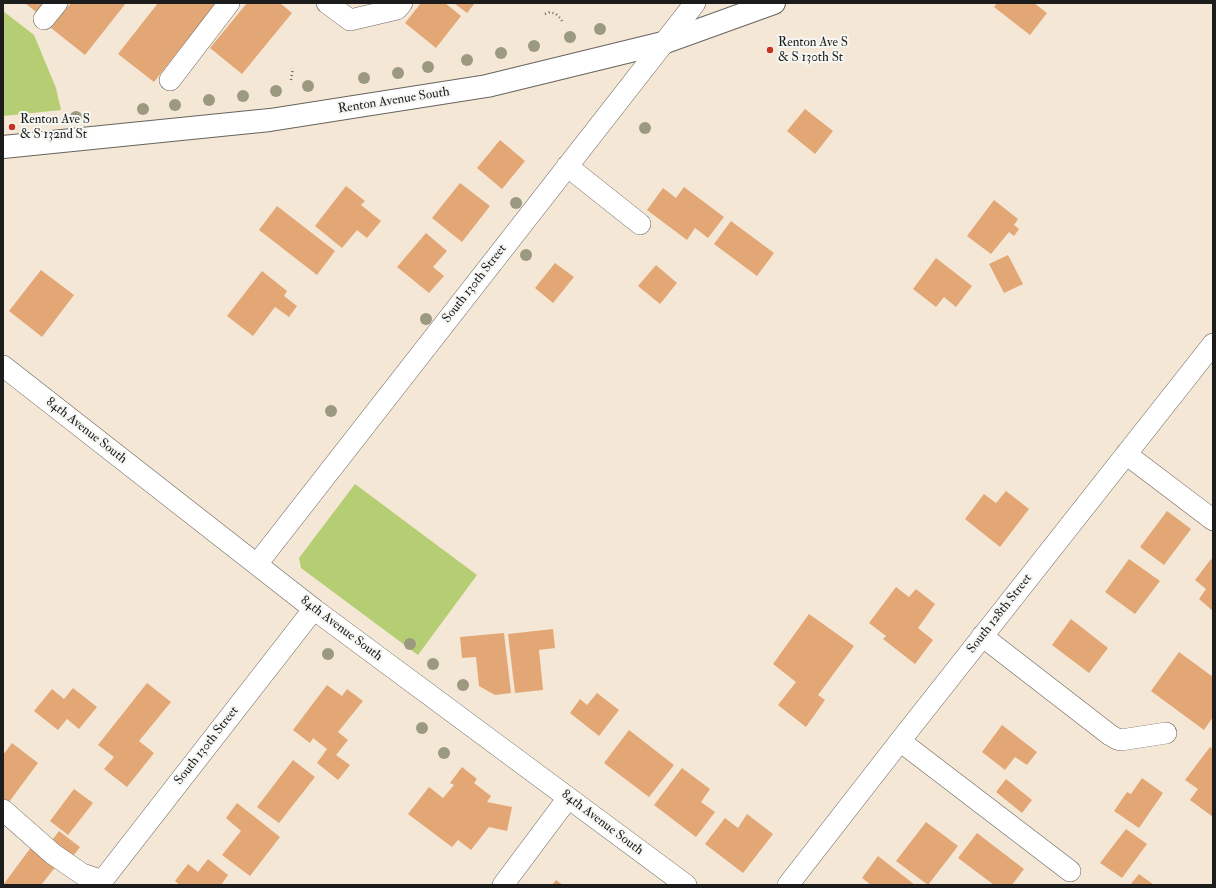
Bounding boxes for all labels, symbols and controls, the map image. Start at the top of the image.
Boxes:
place label: Renton Ave S & S 130th St [778,35,848,66]
marker: Renton Ave S & S 130th St [765,45,775,55]
street label: Renton Avenue South [337,84,451,118]
place label: Renton Ave S & S 132nd St [20,112,90,143]
marker: Renton Ave S & S 132nd St [7,122,17,132]
street label: South 130th Street [440,242,510,326]
street label: 84th Avenue South [42,395,130,467]
street label: South 128th Street [964,571,1036,657]
street label: 84th Avenue South [297,593,385,665]
street label: South 130th Street [172,704,242,788]
street label: 84th Avenue South [558,787,646,859]

